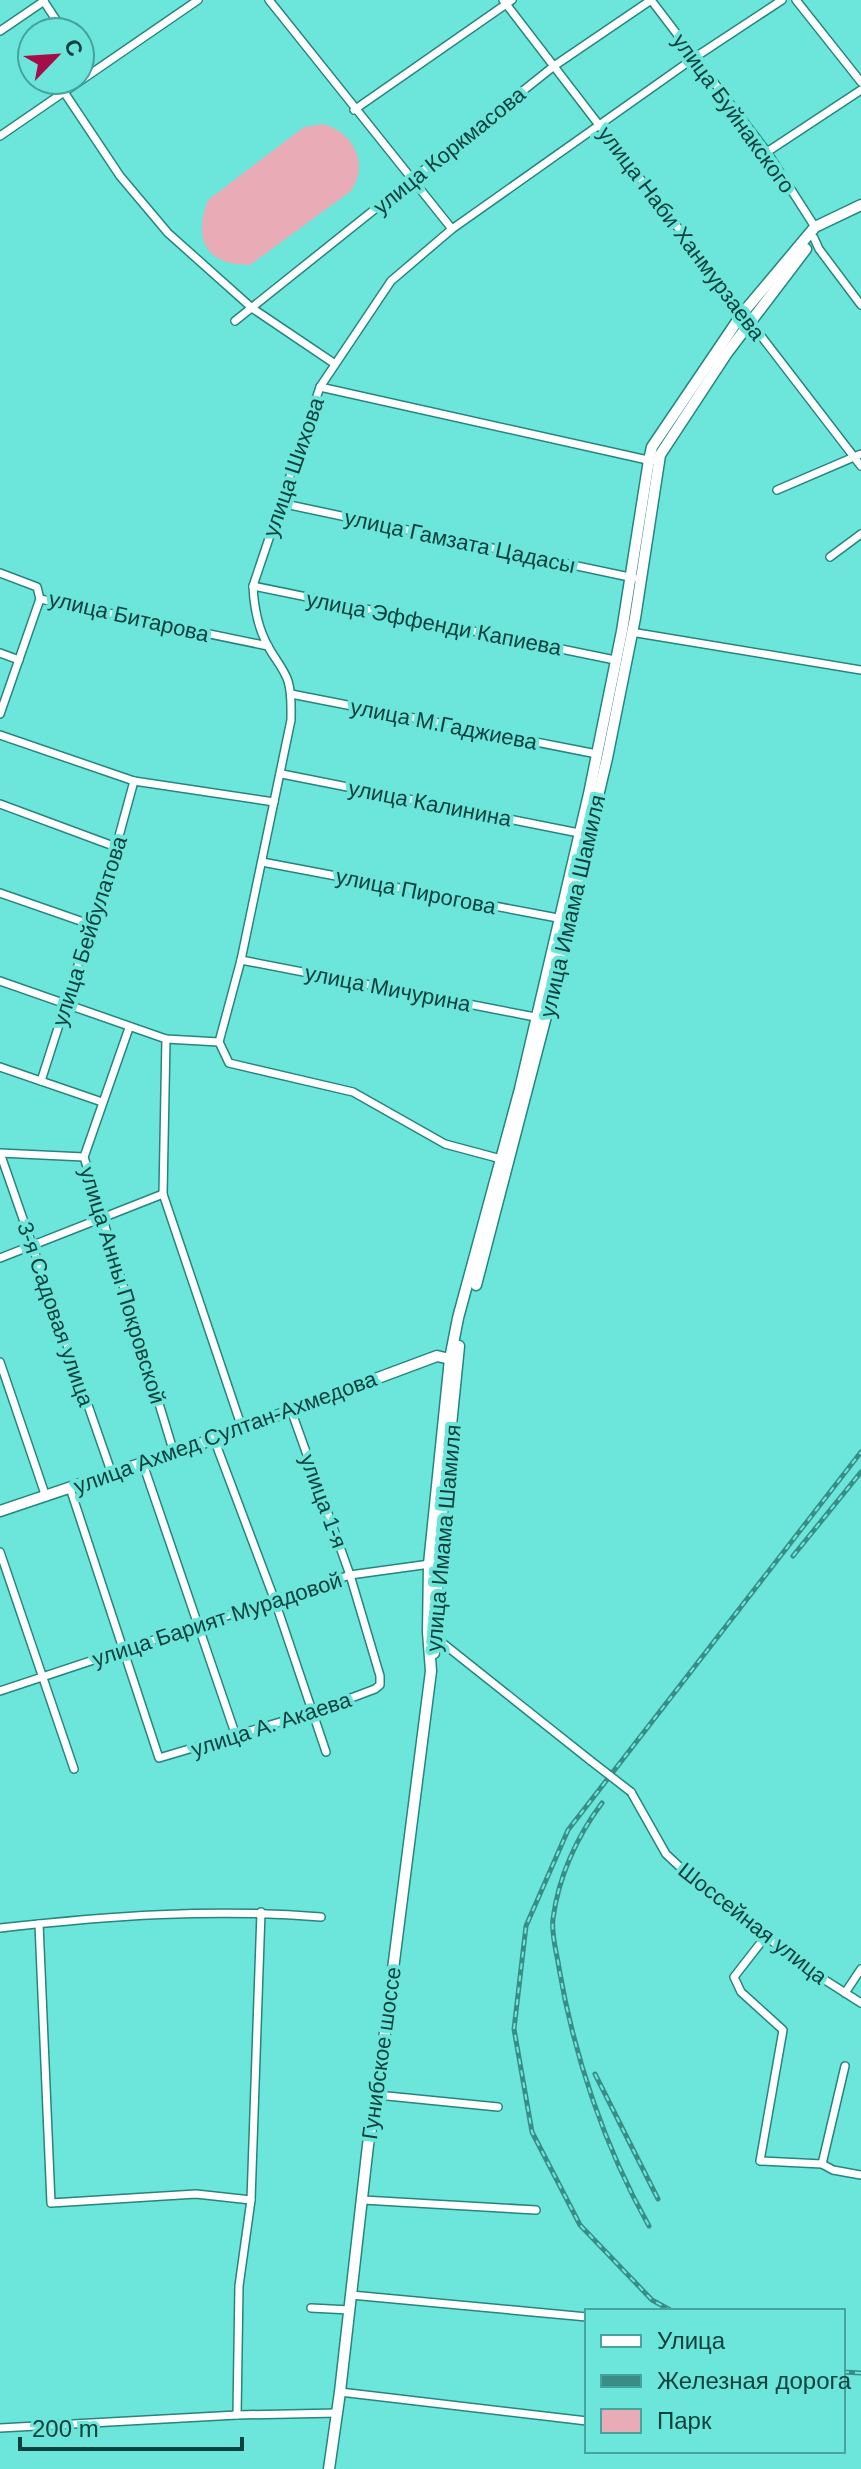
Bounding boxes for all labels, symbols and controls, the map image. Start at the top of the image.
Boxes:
north arrow [16,16,96,96]
street label: улица Буйнакского [667,29,800,198]
text: С [59,35,88,60]
street label: улица Коркмасова [368,81,531,219]
street label: улица Наби Ханмурзаева [593,122,771,346]
street label: улица Шихова [258,393,329,540]
street label: улица Гамзата Цадасы [342,505,578,578]
street label: улица Битарова [46,586,212,647]
street label: улица Эффенди Капиева [304,586,564,661]
street label: улица М.Гаджиева [348,694,540,755]
street label: улица Калинина [346,775,514,832]
street label: улица Имама Шамиля [535,792,610,1020]
street label: улица Бейбулатова [47,832,132,1029]
street label: улица Пирогова [334,864,499,919]
street label: улица Мичурина [303,960,474,1017]
street label: улица Анны Покровской [75,1164,171,1407]
street label: 3-я Садовая улица [12,1219,99,1410]
street label: улица Ахмед Султан-Ахмедова [70,1366,381,1499]
street label: улица Имама Шамиля [421,1423,466,1653]
street label: улица 1-я [295,1451,352,1552]
street label: улица Барият Мурадовой [89,1567,345,1672]
street label: улица А. Акаева [188,1687,355,1762]
street label: Шоссейная улица [673,1858,833,1990]
street label: Гунибское шоссе [357,1965,406,2141]
legend [585,2309,845,2453]
text: Улица [657,2327,726,2354]
text: Железная дорога [657,2367,852,2394]
scale bar [20,2401,242,2451]
text: Парк [657,2407,712,2434]
text: 200 m [32,2415,99,2442]

